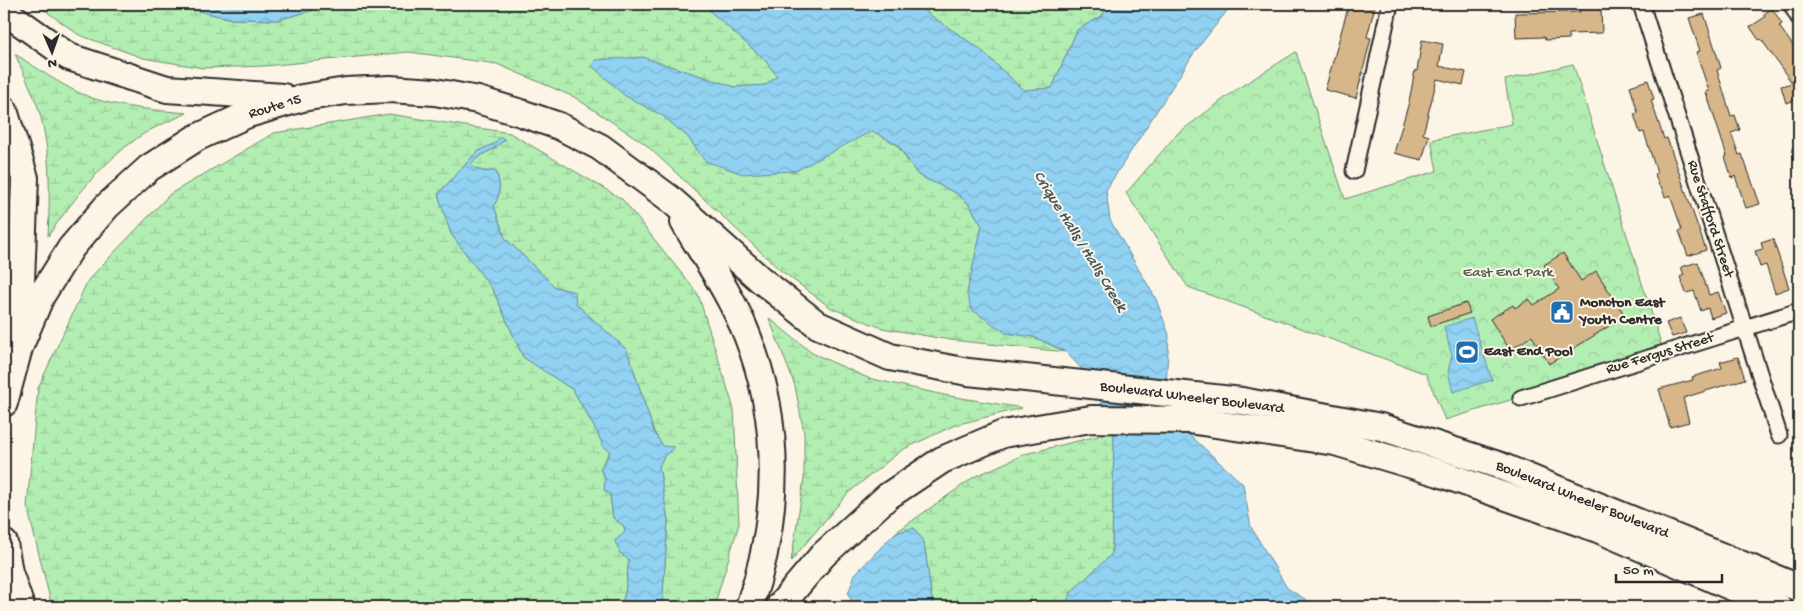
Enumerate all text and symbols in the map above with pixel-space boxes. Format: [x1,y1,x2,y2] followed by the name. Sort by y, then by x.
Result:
[28,28,78,78] north arrow
[48,54,57,71] text: N
[247,90,304,124] street label: Route 15
[1683,158,1738,282] street label: Rue Stafford Street
[1028,168,1131,317] water label: Crique Halls / Halls Creek
[1463,264,1554,282] park label: East End Park
[1578,294,1666,329] place label: Moncton East Youth Centre
[1549,299,1575,325] public building icon: Moncton East Youth Centre
[1604,329,1718,379] street label: Rue Fergus Street
[1454,339,1480,365] sports icon: East End Pool
[1484,343,1574,361] place label: East End Pool
[1098,378,1286,418] street label: Boulevard Wheeler Boulevard
[1492,457,1672,543] street label: Boulevard Wheeler Boulevard
[1616,551,1722,583] scale bar
[1623,562,1654,580] text: 50 m

